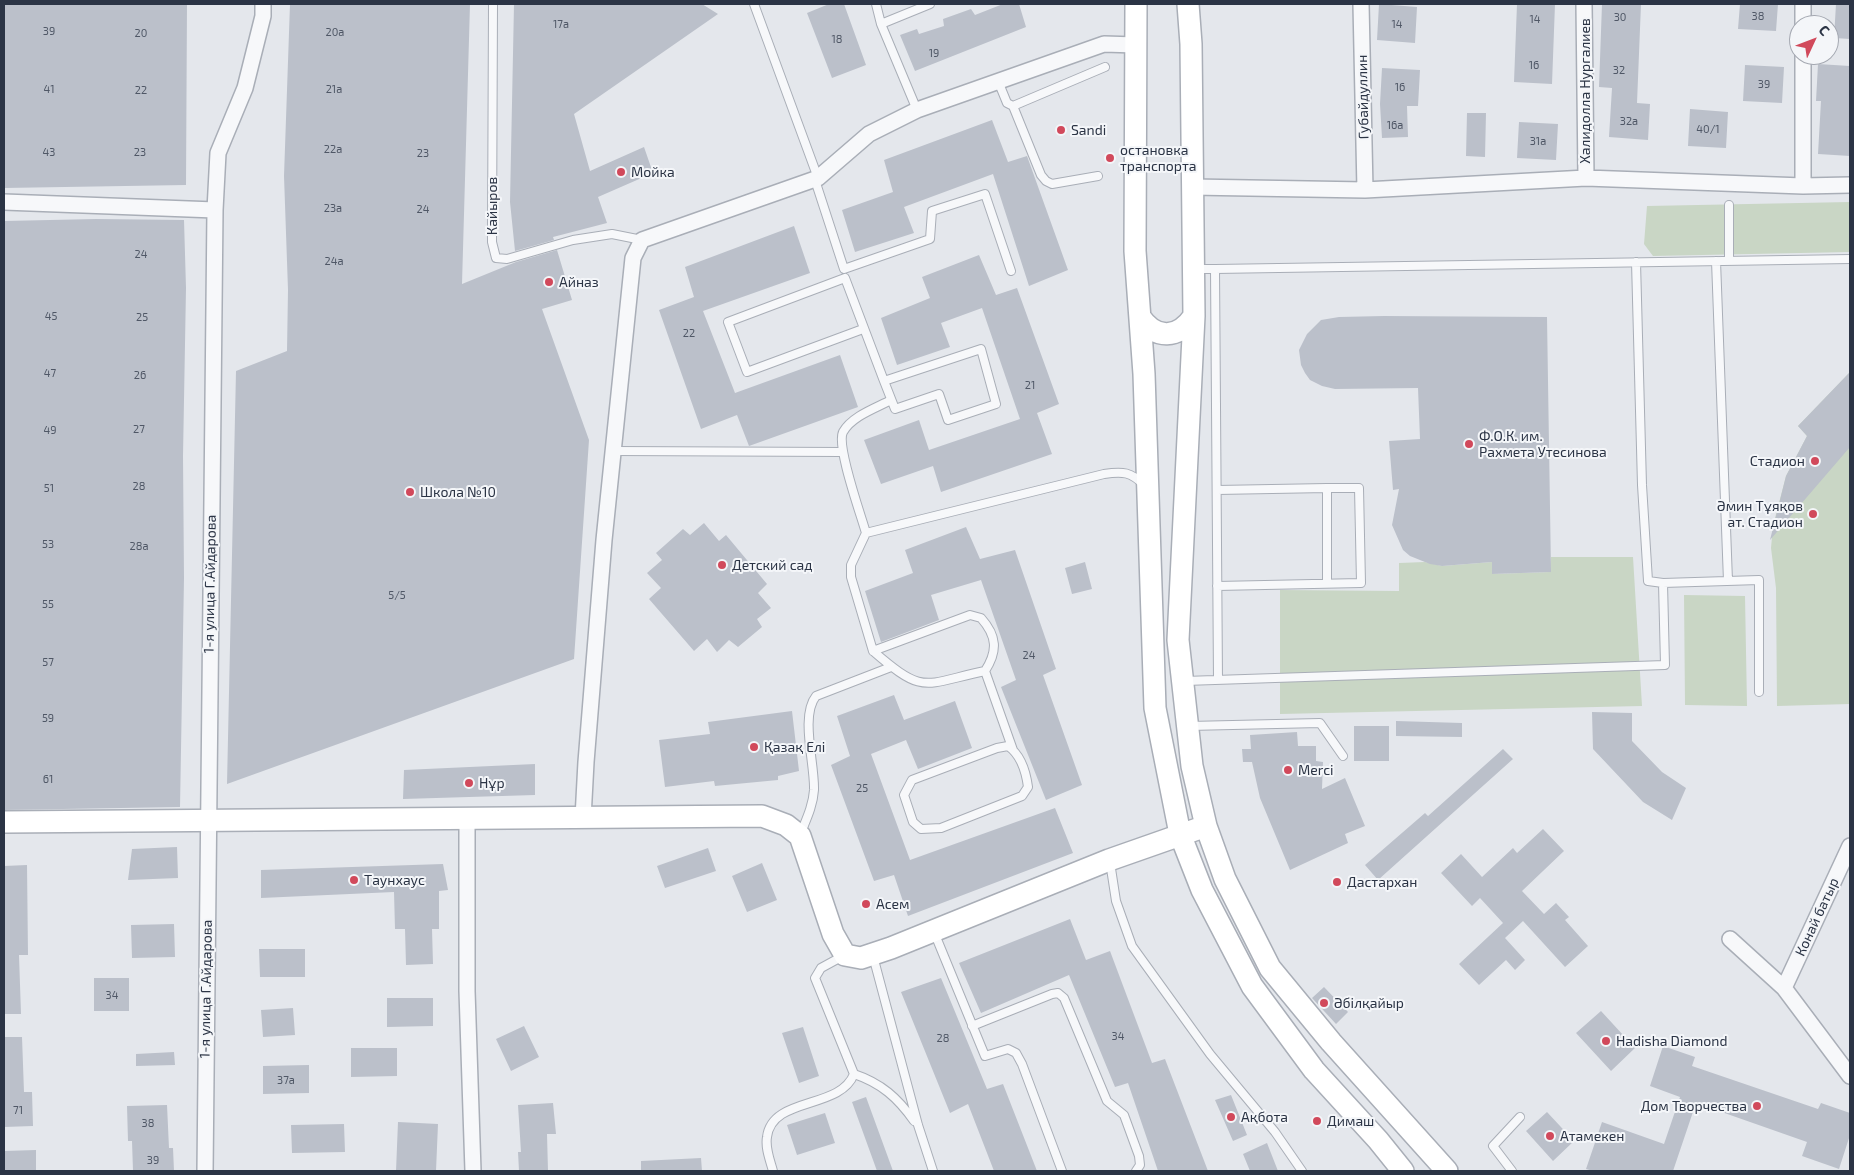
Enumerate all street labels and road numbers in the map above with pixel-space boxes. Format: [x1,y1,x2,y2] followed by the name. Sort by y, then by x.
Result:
[1577,18,1593,164] street label: Халидолла Нургалиев
[1354,55,1372,139] street label: Губайдуллин
[484,177,500,235] street label: Кайыров
[200,515,220,653] street label: 1-я улица Г.Айдарова
[1792,875,1842,959] street label: Конай батыр
[196,920,216,1058] street label: 1-я улица Г.Айдарова

